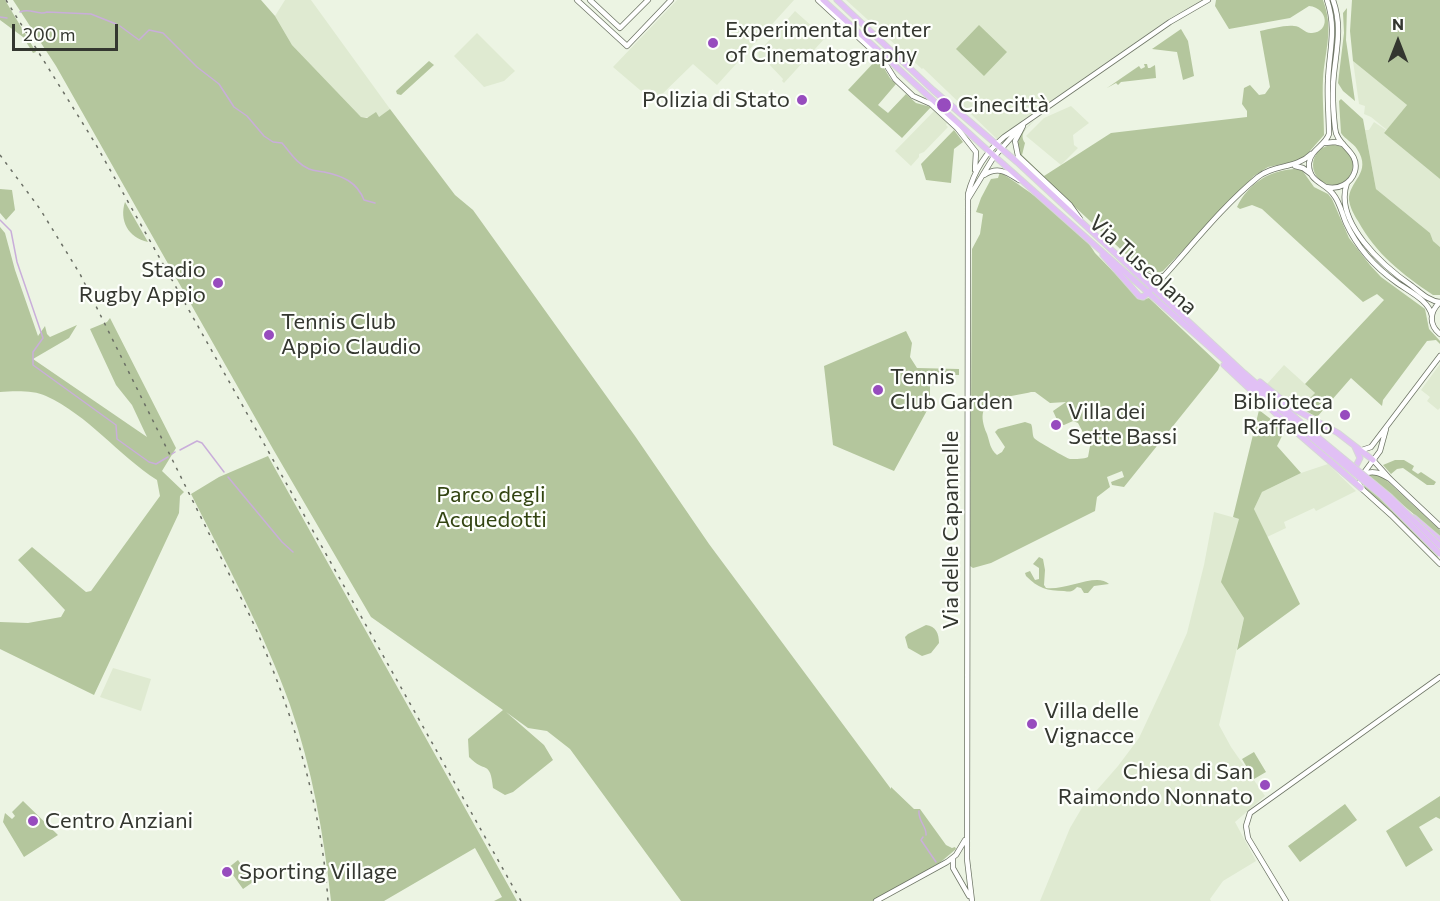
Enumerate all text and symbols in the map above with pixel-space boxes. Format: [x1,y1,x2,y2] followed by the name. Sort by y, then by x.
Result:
[15,12,122,50] scale bar
[1368,12,1428,72] north arrow
[1392,14,1404,33] text: N
[725,17,931,68] place label: Experimental Center of Cinematography
[23,23,76,45] text: 200 m
[706,36,720,50] marker: Experimental Center of Cinematography
[642,87,790,113] place label: Polizia di Stato
[958,92,1049,118] place label: Cinecittà
[795,93,809,107] marker: Polizia di Stato
[935,96,953,114] marker: Cinecittà
[1084,210,1202,320] street label: Via Tuscolana
[79,257,206,308] place label: Stadio Rugby Appio
[211,276,225,290] marker: Stadio Rugby Appio
[281,309,421,360] place label: Tennis Club Appio Claudio
[262,328,276,342] marker: Tennis Club Appio Claudio
[890,364,1013,416] place label: Tennis Club Garden
[871,383,885,397] marker: Tennis Club Garden
[1233,389,1333,440] place label: Biblioteca Raffaello
[1068,399,1177,451] place label: Villa dei Sette Bassi
[1338,408,1352,422] marker: Biblioteca Raffaello
[1049,418,1063,432] marker: Villa dei Sette Bassi
[938,431,964,629] street label: Via delle Capannelle
[435,482,547,534] park label: Parco degli Acquedotti
[1044,698,1139,750] place label: Villa delle Vignacce
[1025,717,1039,731] marker: Villa delle Vignacce
[1058,759,1253,810] place label: Chiesa di San Raimondo Nonnato
[1258,778,1272,792] marker: Chiesa di San Raimondo Nonnato
[45,808,193,834] place label: Centro Anziani
[26,814,40,828] marker: Centro Anziani
[239,859,397,885] place label: Sporting Village
[220,865,234,879] marker: Sporting Village

